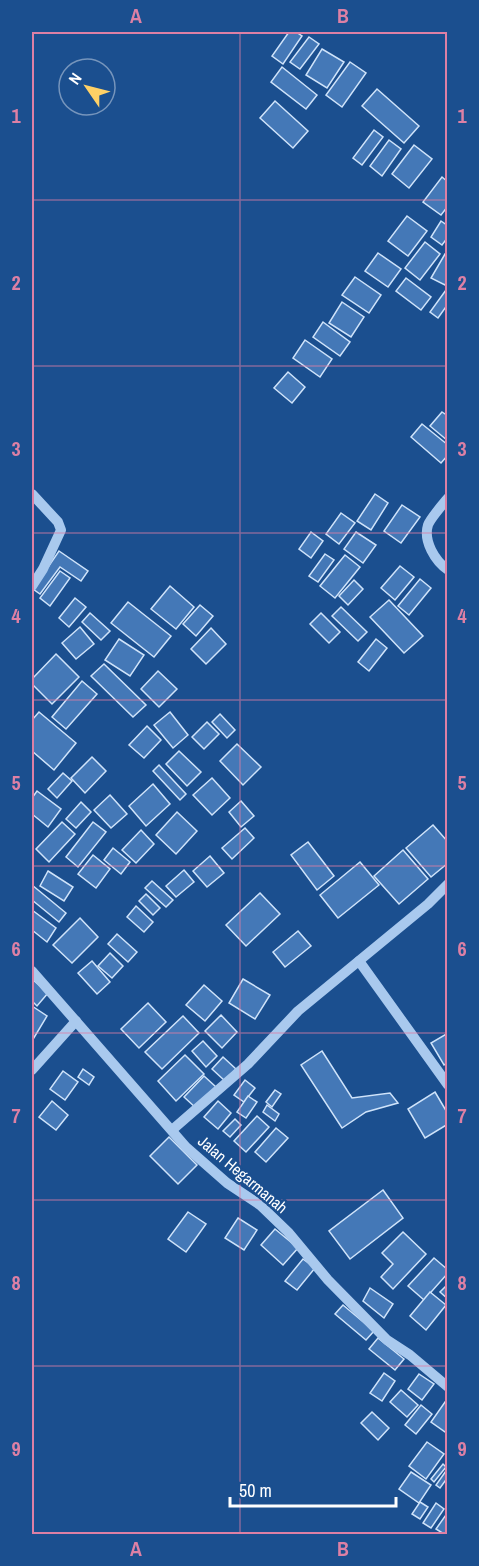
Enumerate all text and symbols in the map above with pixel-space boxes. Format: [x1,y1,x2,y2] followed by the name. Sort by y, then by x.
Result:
[130,2,142,29] text: A
[337,2,349,29] text: B
[57,57,117,117] north arrow
[63,68,86,89] text: N
[11,102,21,129] text: 1
[457,102,467,129] text: 1
[11,269,21,296] text: 2
[457,269,467,296] text: 2
[11,435,21,462] text: 3
[457,435,467,462] text: 3
[11,602,21,629] text: 4
[457,602,467,629] text: 4
[11,769,21,796] text: 5
[457,769,467,796] text: 5
[11,935,21,962] text: 6
[457,935,467,962] text: 6
[11,1102,21,1129] text: 7
[457,1102,467,1129] text: 7
[193,1130,293,1218] street label: Jalan Hegarmanah
[11,1269,21,1296] text: 8
[457,1269,467,1296] text: 8
[11,1435,21,1462] text: 9
[457,1435,467,1462] text: 9
[230,1470,396,1508] scale bar
[239,1478,272,1503] text: 50 m
[130,1535,142,1562] text: A
[337,1535,349,1562] text: B

